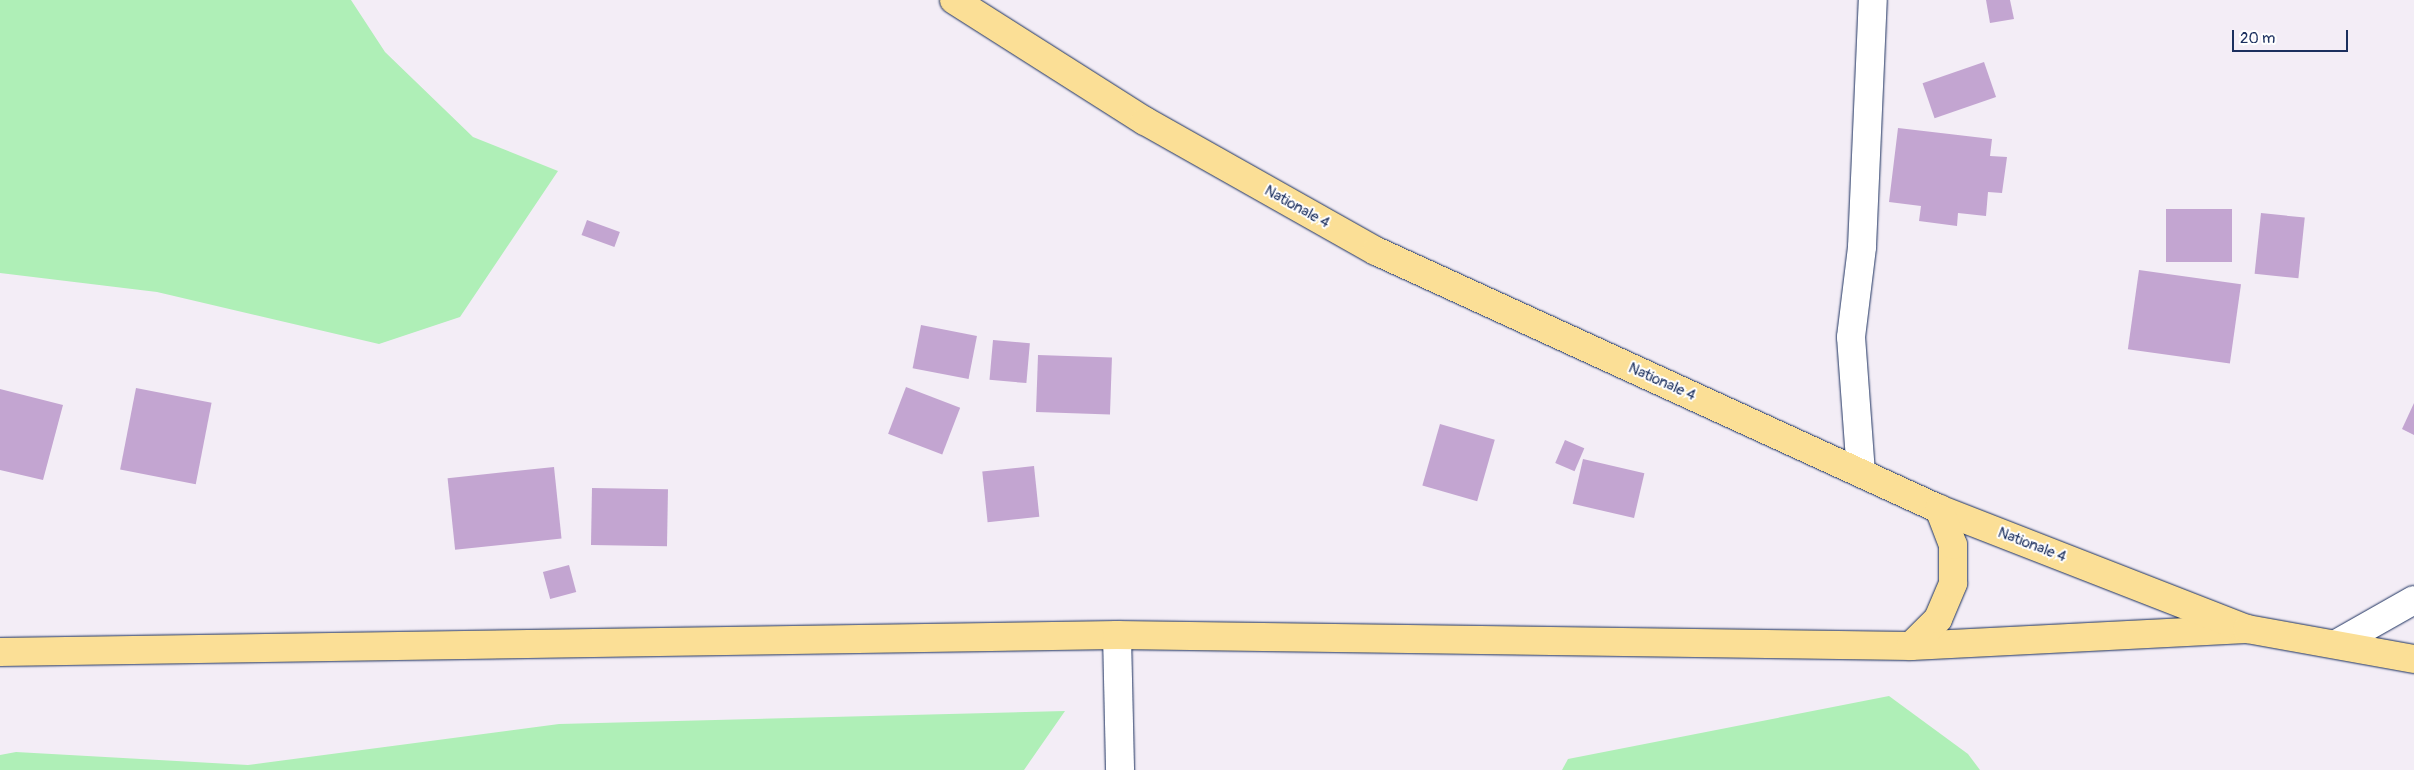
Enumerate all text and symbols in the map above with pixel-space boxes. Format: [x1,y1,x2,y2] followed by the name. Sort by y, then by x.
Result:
[2234,20,2350,52] scale bar
[2240,29,2275,48] text: 20 m
[1261,182,1333,232] street label: Nationale 4
[1626,359,1698,405] street label: Nationale 4
[1995,524,2069,566] street label: Nationale 4

